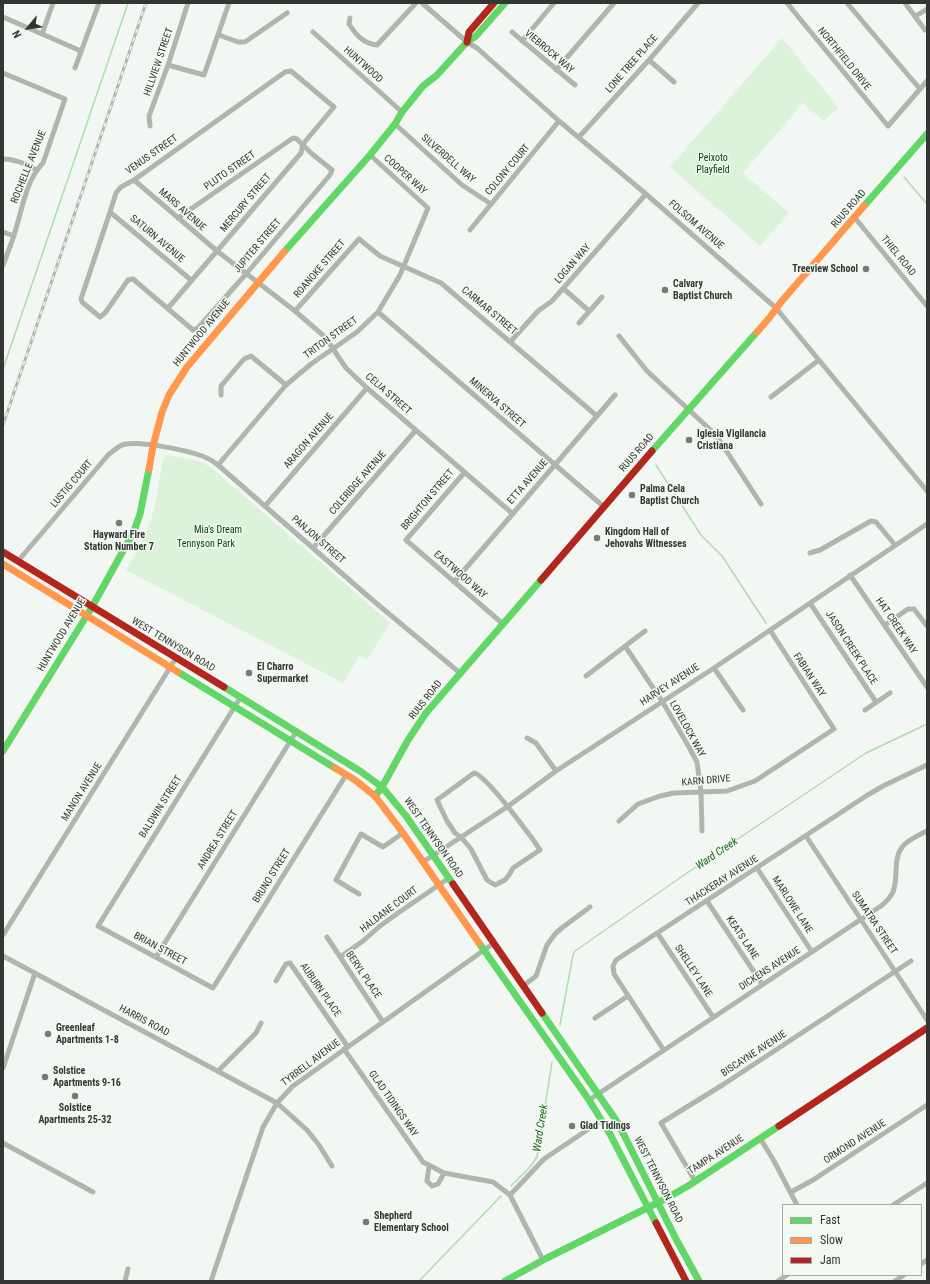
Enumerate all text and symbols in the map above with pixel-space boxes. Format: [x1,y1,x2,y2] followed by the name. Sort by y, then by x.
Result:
[8,8,48,48] north arrow
[815,25,873,93] street label: NORTHFIELD DRIVE
[142,26,176,98] street label: HILLVIEW STREET
[10,28,24,40] text: N
[522,28,576,76] street label: VIEBROCK WAY
[603,32,661,96] street label: LONE TREE PLACE
[341,44,385,86] street label: HUNTWOOD
[9,129,49,205] street label: ROCHELLE AVENUE
[418,132,478,186] street label: SILVERDELL WAY
[124,133,180,177] street label: VENUS STREET
[483,142,533,198] street label: COLONY COURT
[202,149,258,193] street label: PLUTO STREET
[696,152,730,176] park label: Peixoto Playfield
[381,153,429,197] street label: COOPER WAY
[218,171,274,235] street label: MERCURY STREET
[156,186,208,234] street label: MARS AVENUE
[829,187,869,231] street label: RUUS ROAD
[666,198,726,252] street label: FOLSOM AVENUE
[127,213,187,265] street label: SATURN AVENUE
[232,216,284,276] street label: JUPITER STREET
[878,233,918,279] street label: THIEL ROAD
[292,238,348,300] street label: ROANOKE STREET
[553,242,593,286] street label: LOGAN WAY
[792,263,858,275] place label: Treeview School
[861,264,871,274] marker: Treeview School
[673,278,732,302] place label: Calvary Baptist Church
[459,284,519,338] street label: CARMAR STREET
[660,285,670,295] marker: Calvary Baptist Church
[171,297,233,369] street label: HUNTWOOD AVENUE
[302,315,360,361] street label: TRITON STREET
[363,371,413,417] street label: CELIA STREET
[466,375,528,431] street label: MINERVA STREET
[282,411,336,471] street label: ARAGON AVENUE
[697,428,766,452] place label: Iglesia Vigilancia Cristiana
[617,431,657,475] street label: RUUS ROAD
[684,435,694,445] marker: Iglesia Vigilancia Cristiana
[327,449,389,517] street label: COLERIDGE AVENUE
[505,457,551,507] street label: ETTA AVENUE
[49,458,95,510] street label: LUSTIG COURT
[399,467,457,533] street label: BRIGHTON STREET
[640,483,699,506] place label: Palma Cela Baptist Church
[627,490,637,500] marker: Palma Cela Baptist Church
[289,513,347,567] street label: PANJON STREET
[114,518,124,528] marker: Hayward Fire Station Number 7
[194,524,242,536] park label: Mia's Dream
[605,526,687,550] place label: Kingdom Hall of Jehovahs Witnesses
[84,529,154,552] place label: Hayward Fire Station Number 7
[592,533,602,543] marker: Kingdom Hall of Jehovahs Witnesses
[177,538,235,550] park label: Tennyson Park
[431,549,489,601] street label: EASTWOOD WAY
[873,595,919,657] street label: HAT CREEK WAY
[35,596,89,674] street label: HUNTWOOD AVENUE
[823,609,879,687] street label: JASON CREEK PLACE
[129,615,217,675] street label: WEST TENNYSON ROAD
[790,651,828,699] street label: FABIAN WAY
[257,661,308,684] place label: El Charro Supermarket
[638,661,702,709] street label: HARVEY AVENUE
[244,668,254,678] marker: El Charro Supermarket
[407,678,445,722] street label: RUUS ROAD
[667,699,707,759] street label: LOVELOCK WAY
[59,760,105,824] street label: MANON AVENUE
[681,773,731,789] street label: KARN DRIVE
[137,774,185,840] street label: BALDWIN STREET
[401,796,465,880] street label: WEST TENNYSON ROAD
[195,808,241,872] street label: ANDREA STREET
[693,835,741,873] water label: Ward Creek
[251,847,293,905] street label: BRUNO STREET
[683,853,761,909] street label: THACKERAY AVENUE
[769,874,815,936] street label: MARLOWE LANE
[358,884,420,936] street label: HALDANE COURT
[849,889,899,957] street label: SUMATRA STREET
[723,914,761,962] street label: KEATS LANE
[131,930,189,968] street label: BRIAN STREET
[672,943,714,999] street label: SHELLEY LANE
[737,945,803,993] street label: DICKENS AVENUE
[343,949,383,1001] street label: BERYL PLACE
[297,961,343,1019] street label: AUBURN PLACE
[117,1003,171,1039] street label: HARRIS ROAD
[56,1022,119,1046] place label: Greenleaf Apartments 1-8
[719,1028,789,1080] street label: BISCAYNE AVENUE
[43,1029,53,1039] marker: Greenleaf Apartments 1-8
[279,1037,343,1089] street label: TYRRELL AVENUE
[53,1065,121,1088] place label: Solstice Apartments 9-16
[366,1069,420,1139] street label: GLAD TIDINGS WAY
[40,1072,50,1082] marker: Solstice Apartments 9-16
[70,1091,80,1101] marker: Solstice Apartments 25-32
[39,1102,111,1126] place label: Solstice Apartments 25-32
[531,1103,551,1153] water label: Ward Creek
[822,1117,888,1167] street label: ORMOND AVENUE
[580,1120,630,1132] place label: Glad Tidings
[567,1121,577,1131] marker: Glad Tidings
[686,1133,746,1177] street label: TAMPA AVENUE
[631,1135,685,1225] street label: WEST TENNYSON ROAD
[782,1204,922,1276] legend
[374,1210,449,1234] place label: Shepherd Elementary School
[820,1213,840,1227] text: Fast
[361,1217,371,1227] marker: Shepherd Elementary School
[820,1233,843,1247] text: Slow
[820,1253,841,1267] text: Jam

